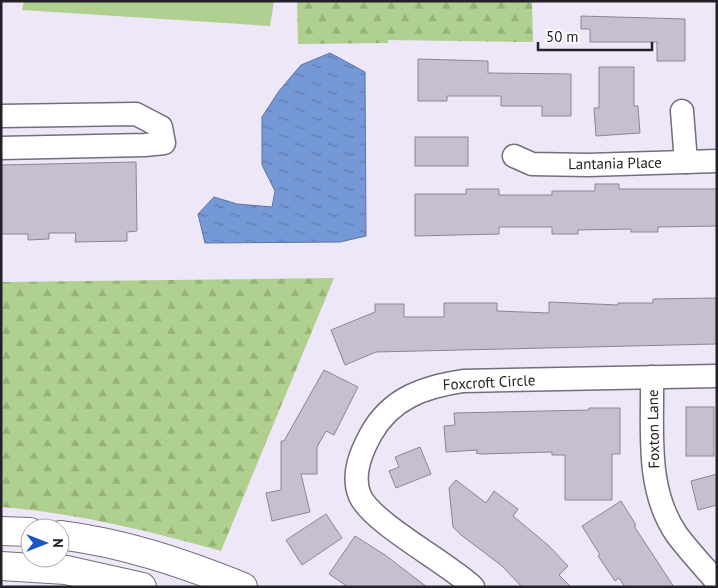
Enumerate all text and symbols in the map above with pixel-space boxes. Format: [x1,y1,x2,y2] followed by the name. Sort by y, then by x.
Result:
[538,20,652,52] scale bar
[546,27,579,46] text: 50 m
[568,153,662,173] street label: Lantania Place
[442,370,536,394] street label: Foxcroft Circle
[643,389,663,469] street label: Foxton Lane
[20,518,70,568] north arrow
[49,538,67,548] text: N

